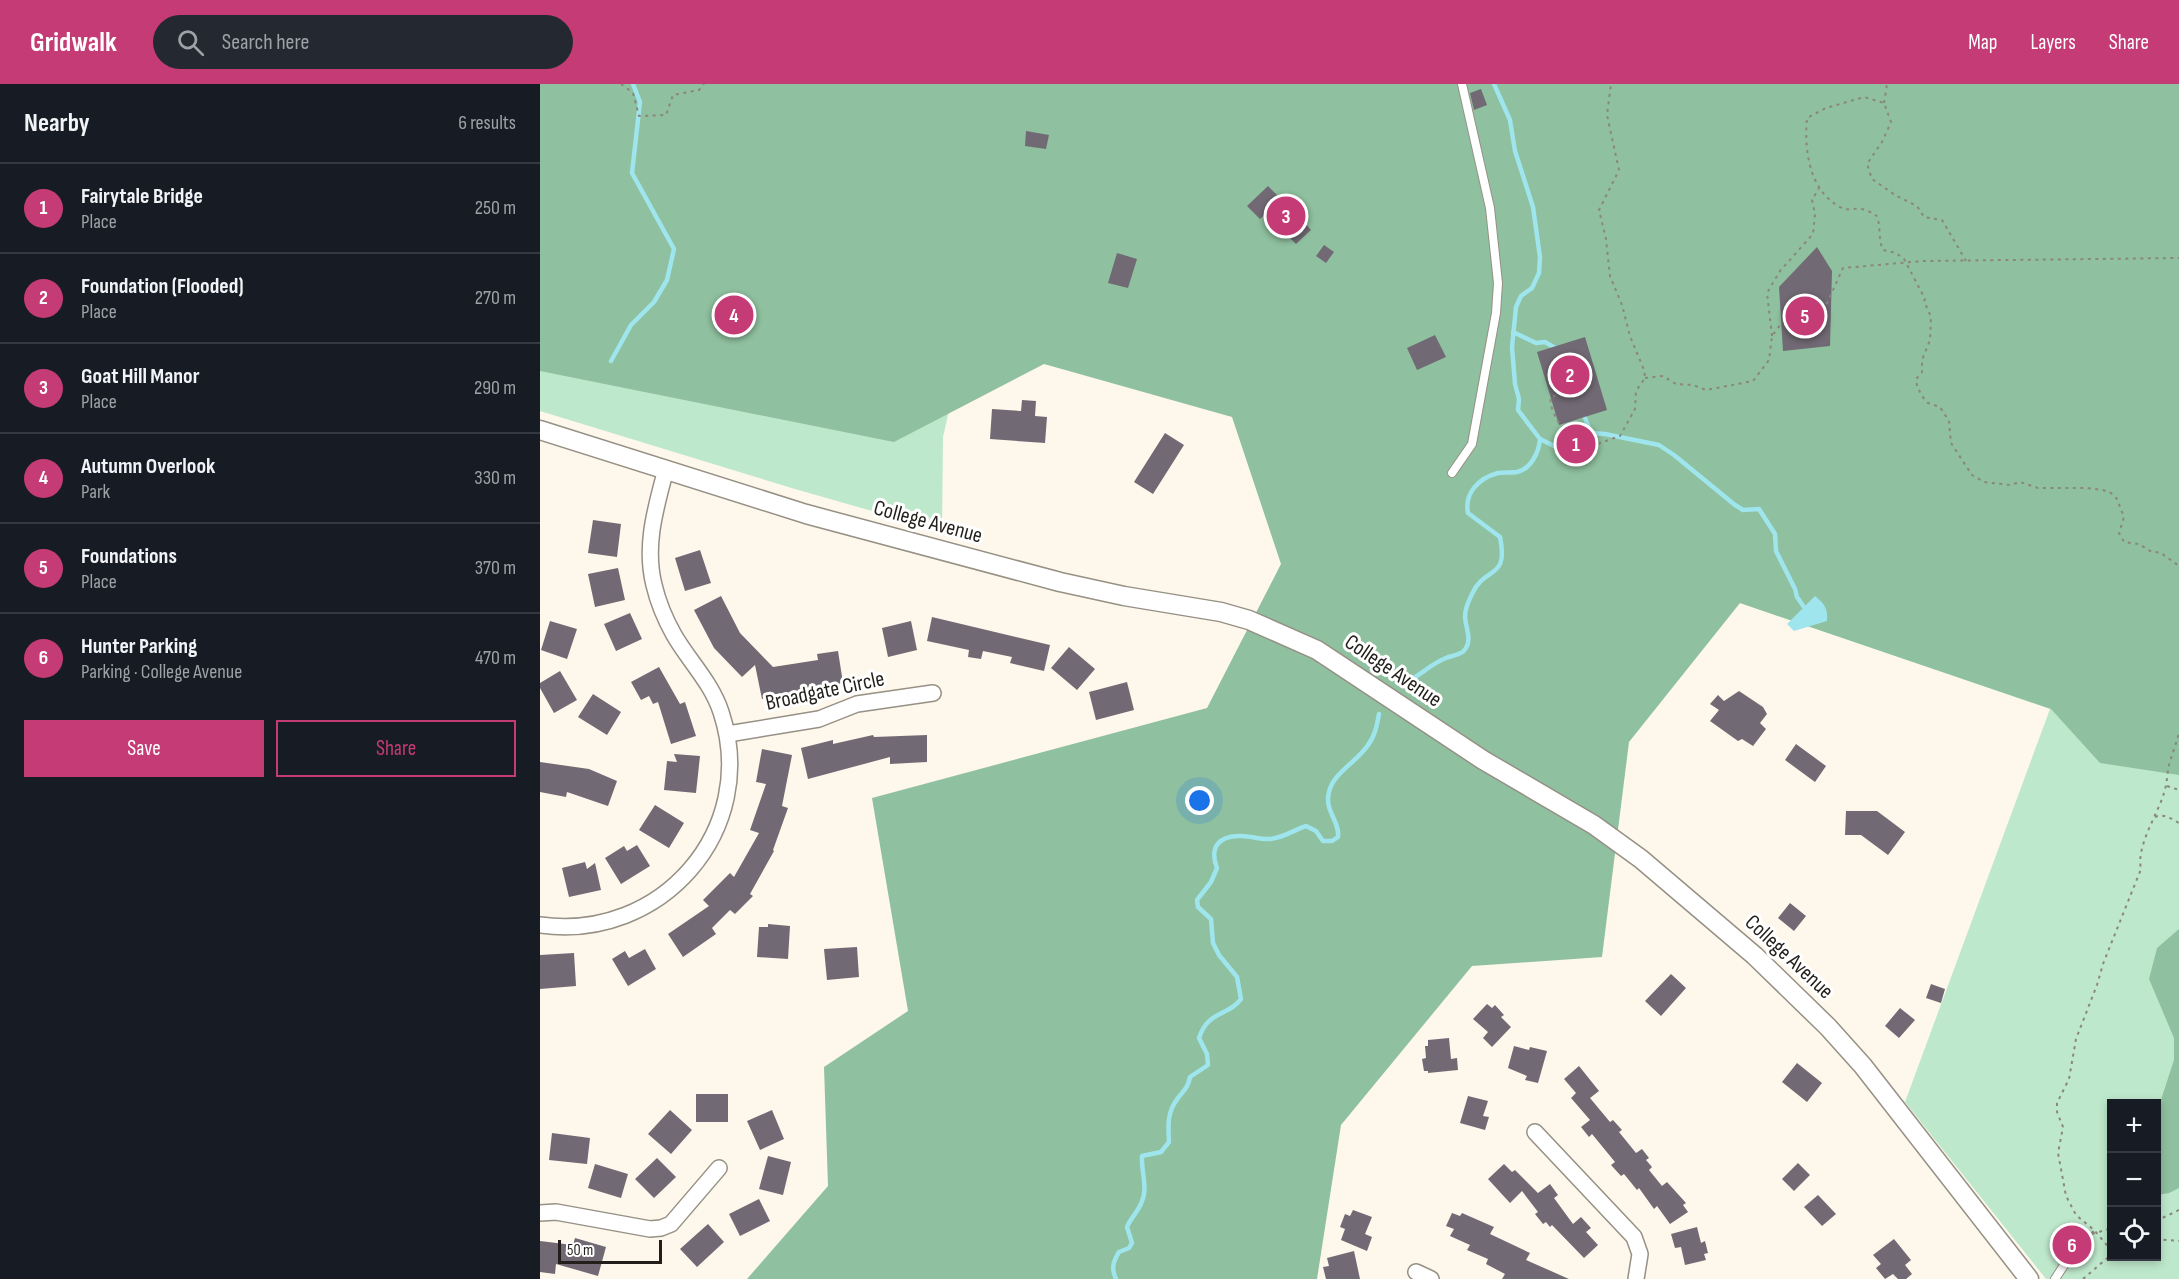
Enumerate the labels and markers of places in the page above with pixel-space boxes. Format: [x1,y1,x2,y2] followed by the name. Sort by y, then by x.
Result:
[1266,194,1306,238] pin: 3
[714,292,754,338] pin: 4
[1786,294,1824,338] pin: 5
[1550,352,1590,398] pin: 2
[1556,422,1596,466] pin: 1
[2052,1222,2092,1268] pin: 6

